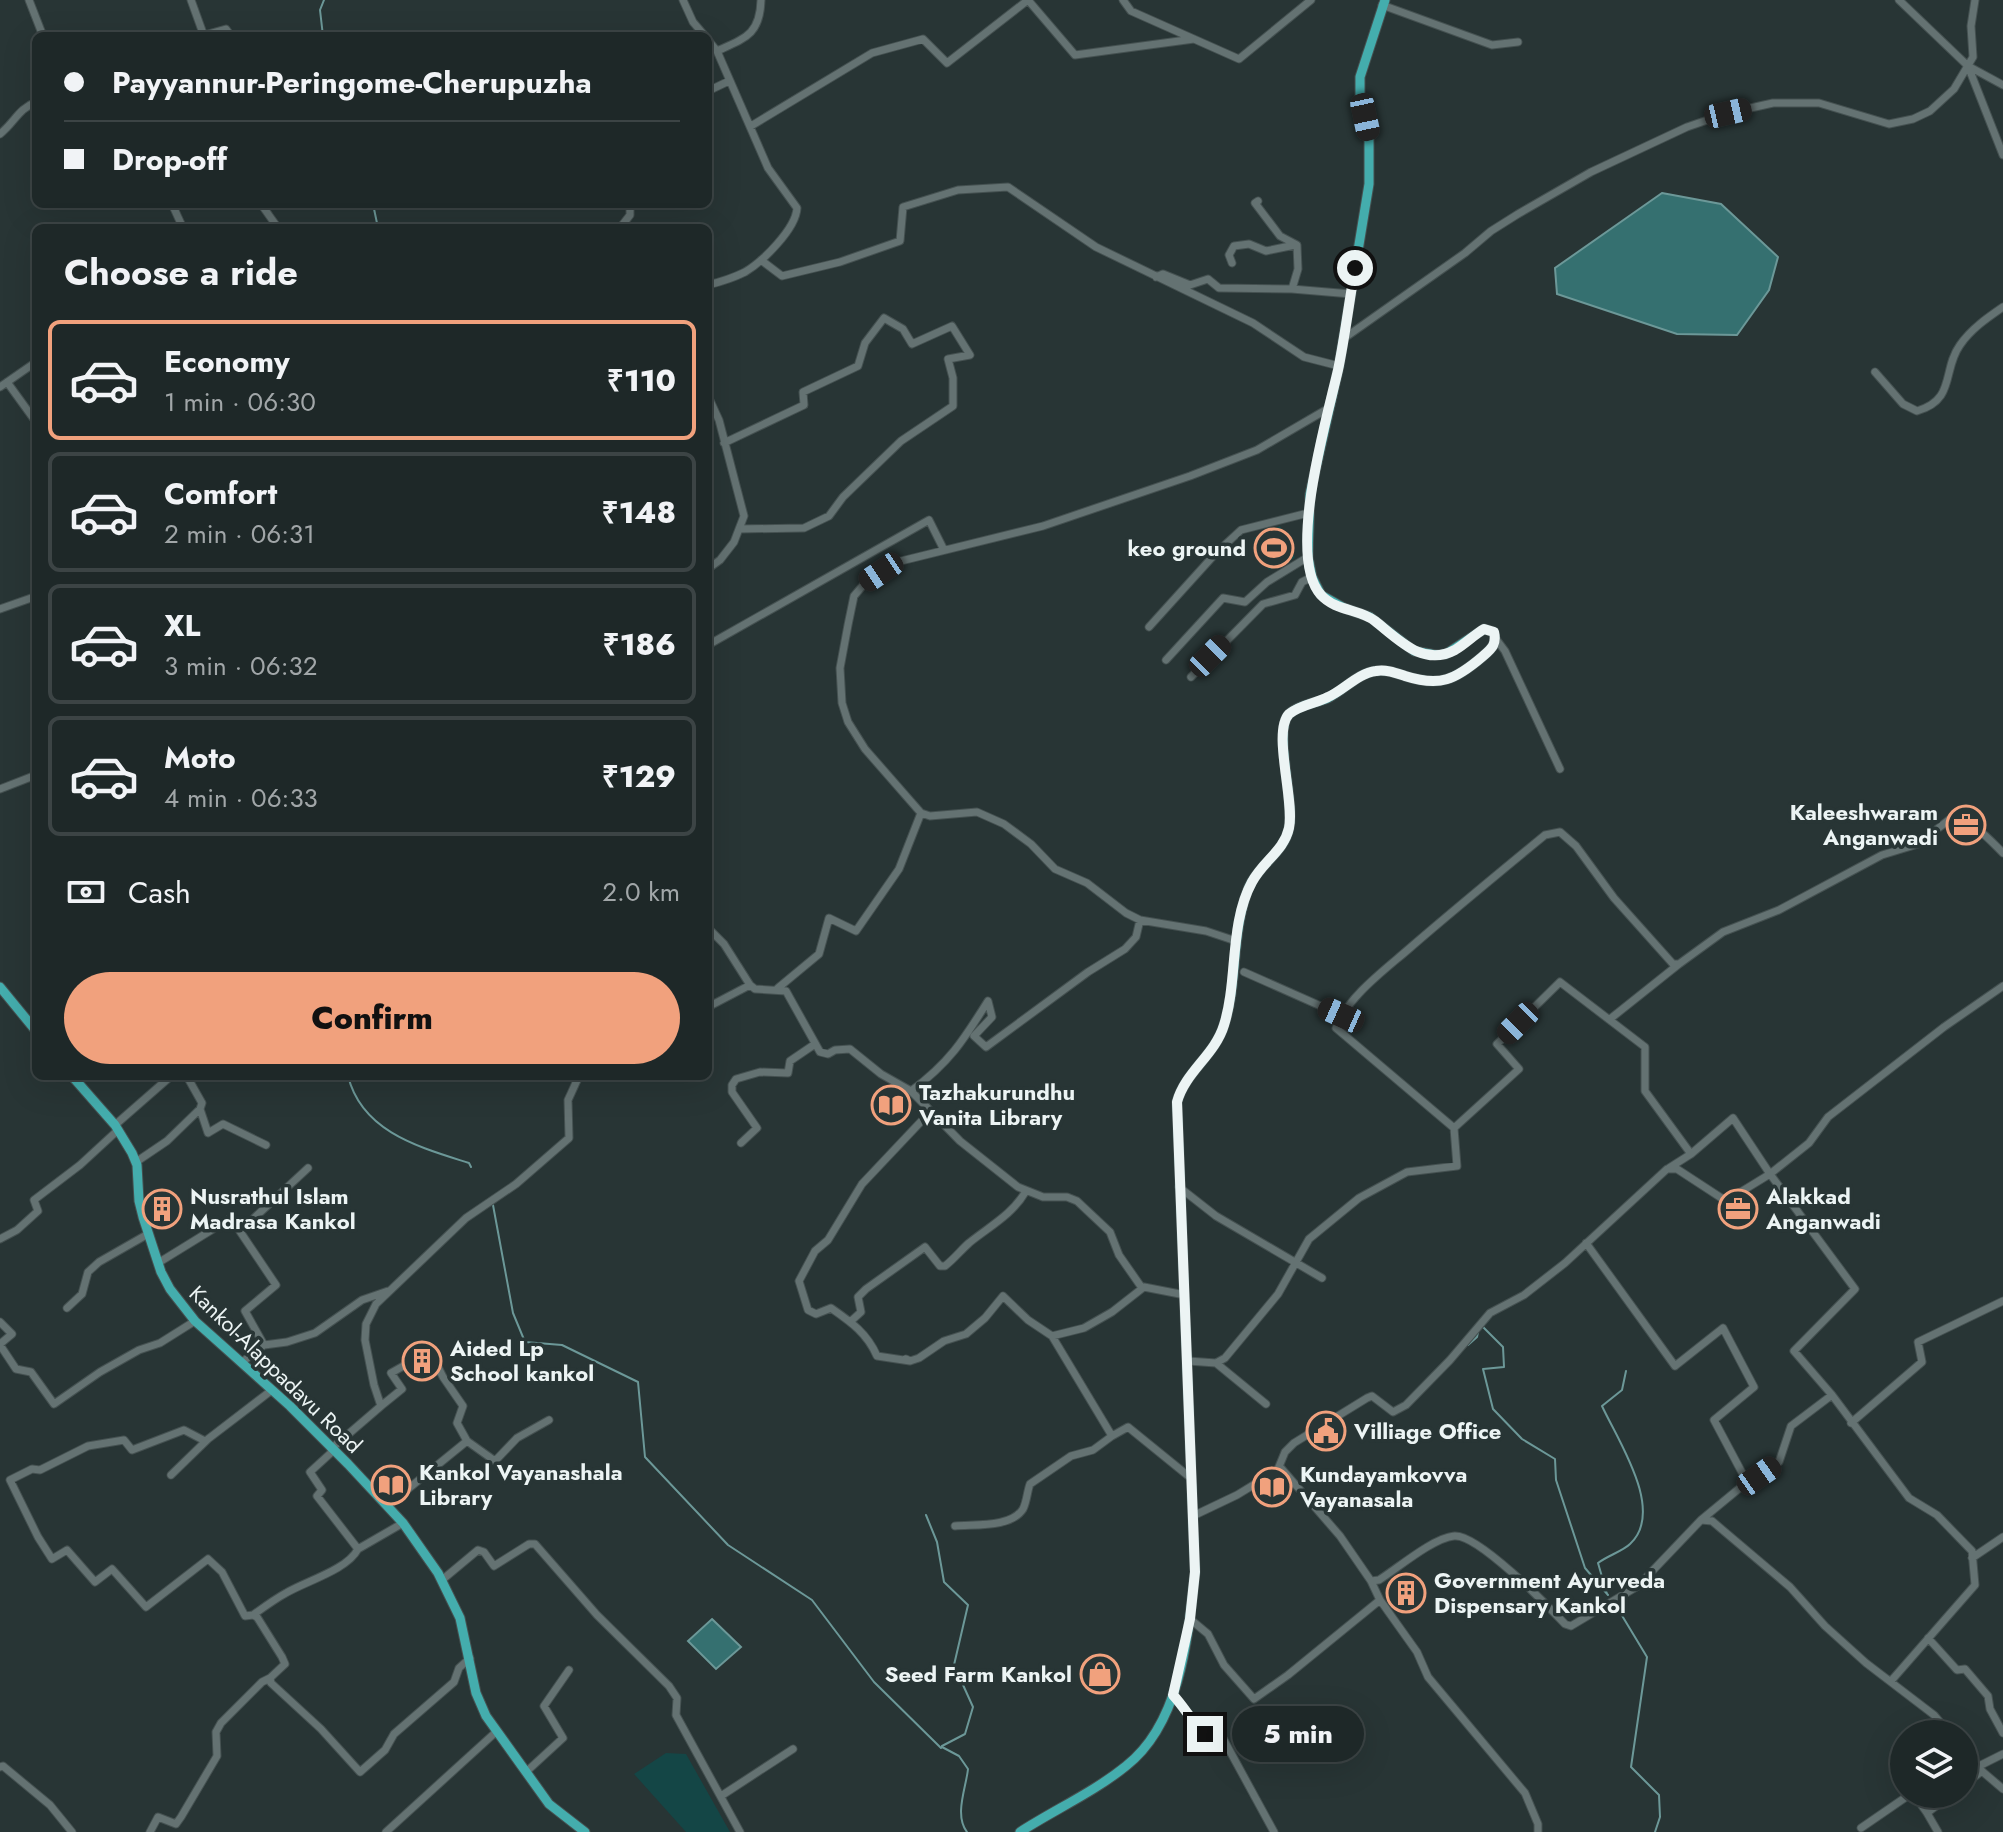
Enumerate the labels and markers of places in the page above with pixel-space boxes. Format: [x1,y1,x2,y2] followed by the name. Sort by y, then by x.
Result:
[1253,527,1295,569] sports icon: keo ground
[1127,532,1246,564] place label: keo ground
[1790,796,1938,853] place label: Kaleeshwaram Anganwadi
[1945,804,1987,846] office icon: Kaleeshwaram Anganwadi
[918,1076,1075,1133] place label: Tazhakurundhu Vanita Library
[870,1084,912,1126] library icon: Tazhakurundhu Vanita Library
[190,1180,356,1237] place label: Nusrathul Islam Madrasa Kankol
[1765,1180,1881,1237] place label: Alakkad Anganwadi
[141,1188,183,1230] building icon: Nusrathul Islam Madrasa Kankol
[1717,1188,1759,1230] office icon: Alakkad Anganwadi
[449,1332,594,1389] place label: Aided Lp School kankol
[401,1340,443,1382] building icon: Aided Lp School kankol
[1305,1410,1347,1452] public building icon: Villiage Office
[1353,1415,1501,1447] place label: Villiage Office
[419,1456,623,1513] place label: Kankol Vayanashala Library
[1299,1458,1467,1515] place label: Kundayamkovva Vayanasala
[370,1464,412,1506] library icon: Kankol Vayanashala Library
[1251,1466,1293,1508] library icon: Kundayamkovva Vayanasala
[1434,1564,1665,1621] place label: Government Ayurveda Dispensary Kankol
[1385,1572,1427,1614] building icon: Government Ayurveda Dispensary Kankol
[1079,1653,1121,1695] shop icon: Seed Farm Kankol
[885,1658,1072,1690] place label: Seed Farm Kankol

